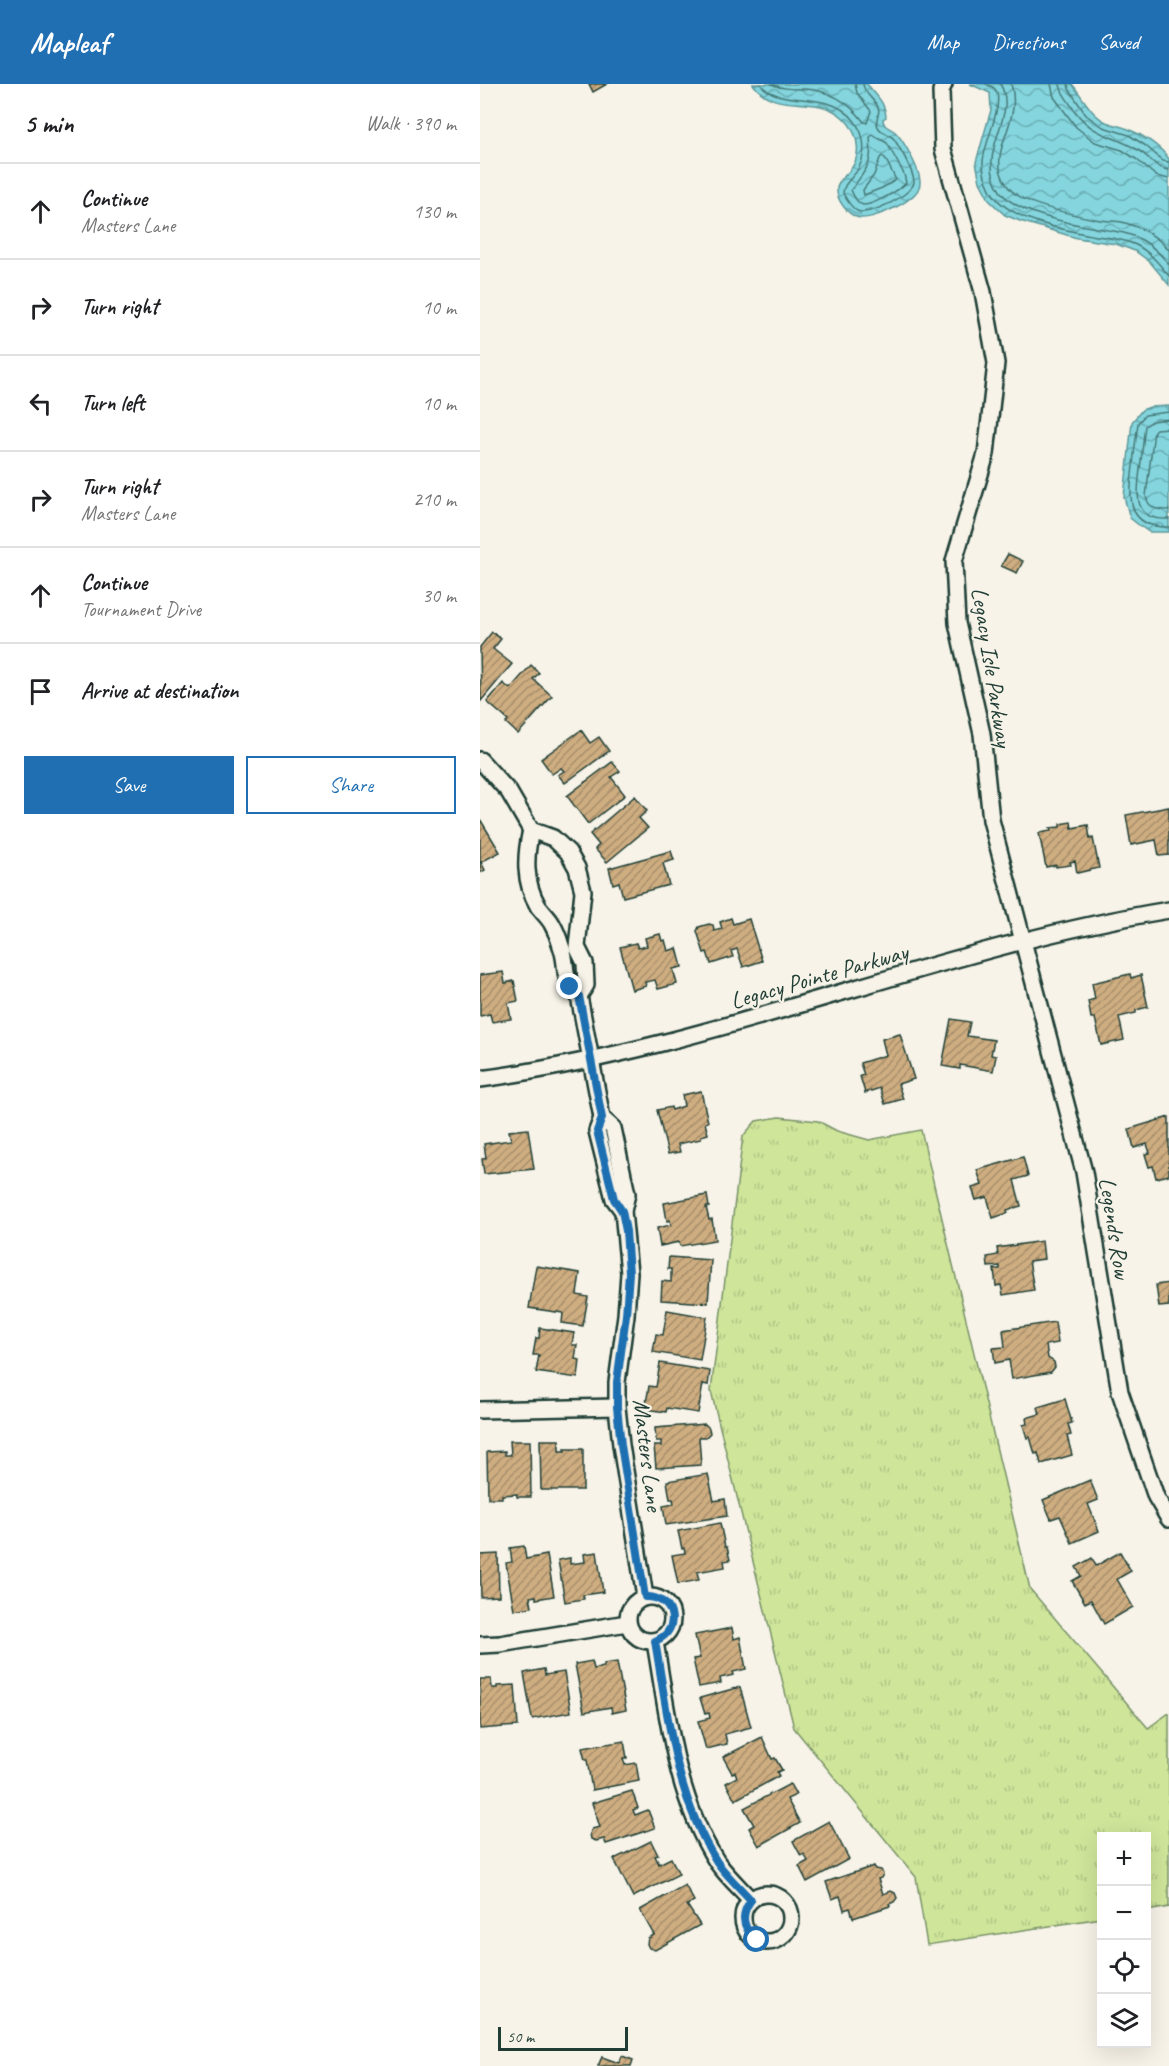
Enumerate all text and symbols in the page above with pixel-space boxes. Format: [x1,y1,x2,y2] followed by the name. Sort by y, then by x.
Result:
[30,25,108,60] text: Mapleaf
[927,29,959,55] text: Map
[992,29,1065,55] text: Directions
[1098,29,1139,55] text: Saved
[24,107,73,140] text: 5 min
[366,111,456,136] text: Walk · 390 m
[81,185,147,213] text: Continue
[24,195,57,228] icon: ahead
[413,199,456,224] text: 130 m
[81,213,175,238] text: Masters Lane
[24,291,57,324] icon: right
[81,293,158,321] text: Turn right
[422,295,456,320] text: 10 m
[24,387,57,420] icon: left
[81,389,145,417] text: Turn left
[422,391,456,416] text: 10 m
[81,473,158,501] text: Turn right
[24,483,57,516] icon: right
[413,487,456,512] text: 210 m
[81,501,175,526] text: Masters Lane
[81,569,147,597] text: Continue
[24,579,57,612] icon: ahead
[422,583,456,608] text: 30 m
[965,585,1020,751] street label: Legacy Isle Parkway
[81,597,201,622] text: Tournament Drive
[24,675,57,708] icon: arrive
[81,677,238,705] text: Arrive at destination
[24,756,234,814] button: Save
[246,756,456,814] button: Share
[727,936,913,1016] street label: Legacy Pointe Parkway
[556,973,582,999] route end
[1092,1175,1138,1282] street label: Legends Row
[626,1397,670,1515] street label: Masters Lane
[1097,1832,1151,2048] map controls
[1097,1832,1151,1886] button: +
[1097,1886,1151,1940] button: −
[743,1926,769,1952] route start
[1097,1940,1151,1994] button: locate
[1097,1994,1151,2048] button: layers
[498,2024,628,2052] scale bar
[507,2027,534,2047] text: 50 m

